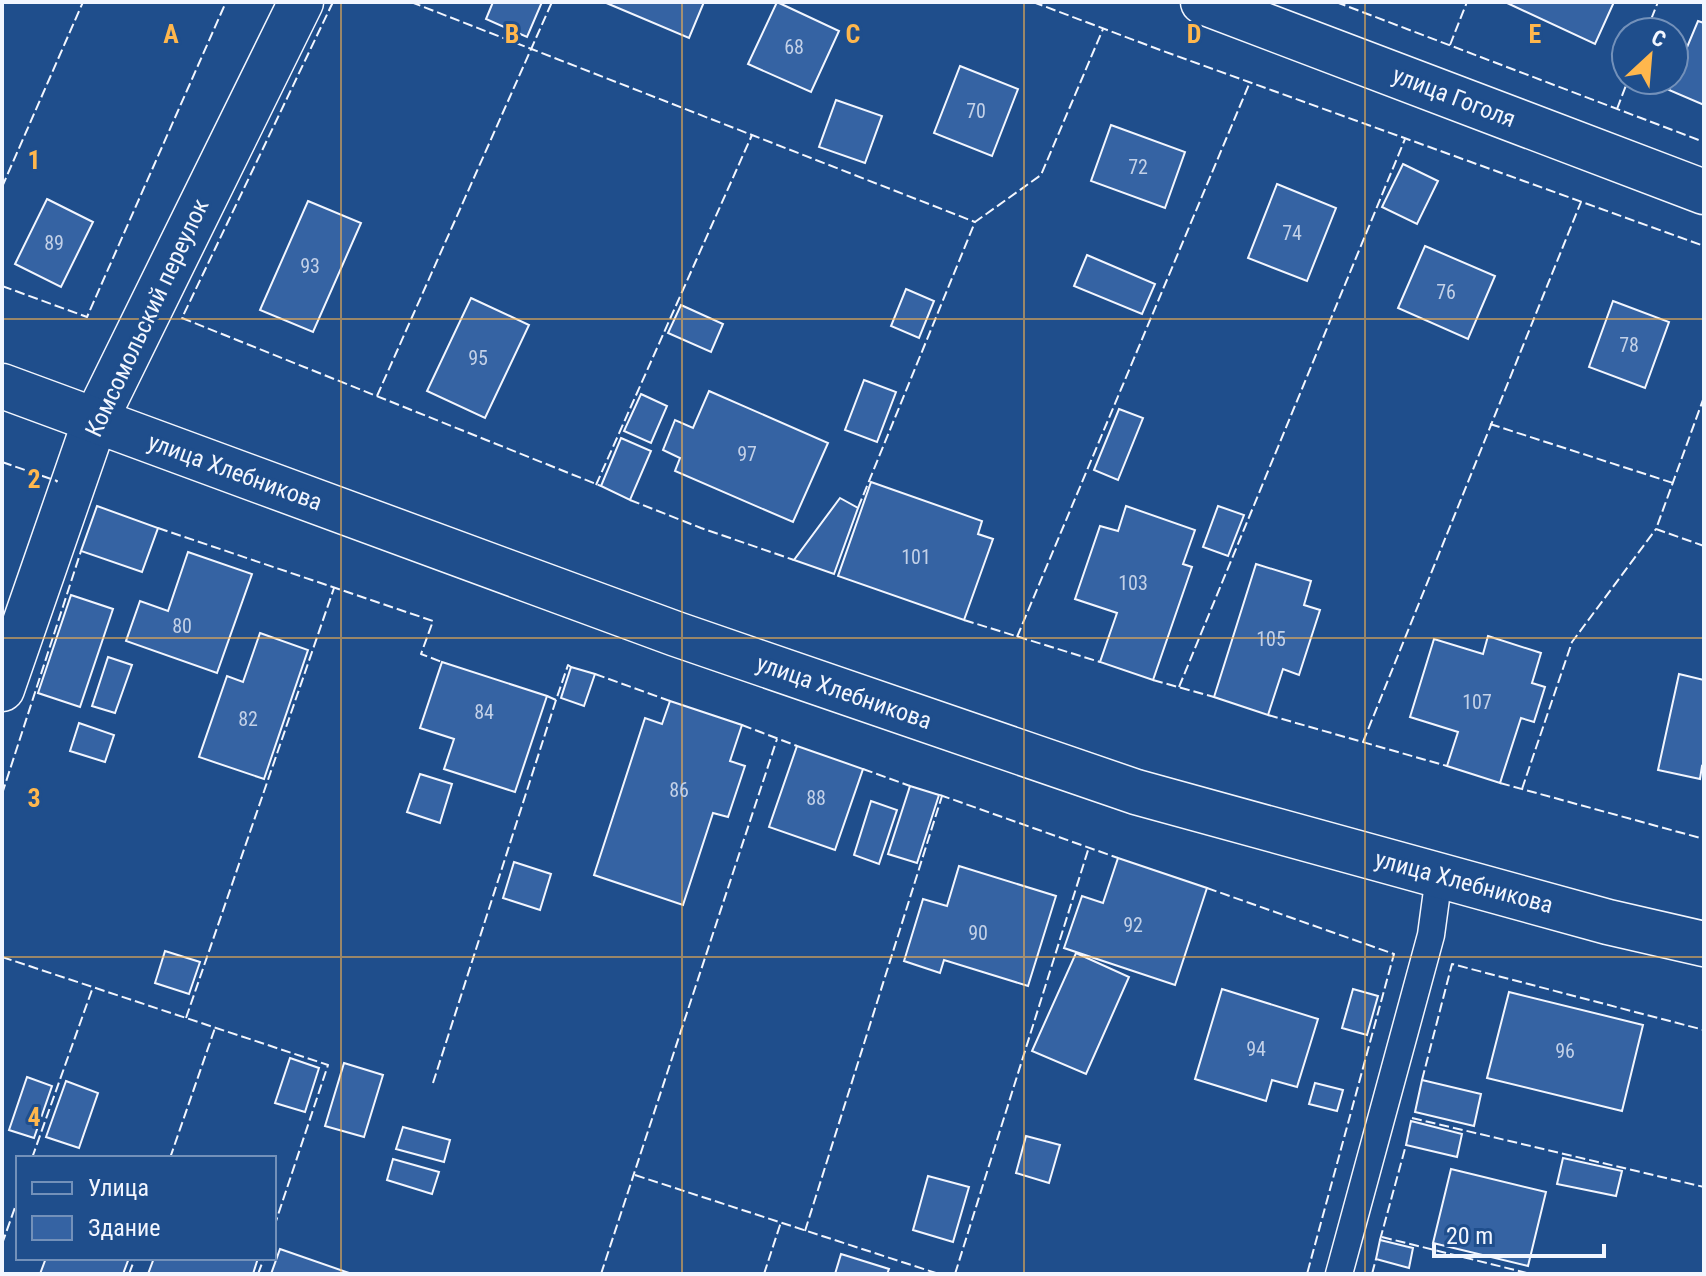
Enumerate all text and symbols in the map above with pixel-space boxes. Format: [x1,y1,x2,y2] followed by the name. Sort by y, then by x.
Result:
[1610,16,1690,96] north arrow
[163,19,179,49] text: A
[505,19,519,49] text: B
[846,19,861,49] text: C
[1187,19,1201,49] text: D
[1529,19,1542,49] text: E
[1647,24,1670,52] text: С
[784,35,804,59] house number: 68
[1389,61,1519,133] street label: улица Гоголя
[966,99,986,123] house number: 70
[27,145,41,175] text: 1
[1128,155,1148,179] house number: 72
[80,194,215,441] street label: Комсомольский переулок
[1282,221,1302,245] house number: 74
[44,231,64,255] house number: 89
[300,254,320,278] house number: 93
[1436,280,1456,304] house number: 76
[1619,333,1639,357] house number: 78
[468,346,488,370] house number: 95
[144,428,326,516] street label: улица Хлебникова
[737,442,757,466] house number: 97
[27,464,41,494] text: 2
[901,545,931,569] house number: 101
[1118,571,1148,595] house number: 103
[172,614,192,638] house number: 80
[1256,627,1286,651] house number: 105
[753,649,935,735] street label: улица Хлебникова
[1462,690,1492,714] house number: 107
[474,700,494,724] house number: 84
[238,707,258,731] house number: 82
[669,778,689,802] house number: 86
[27,783,41,813] text: 3
[806,786,826,810] house number: 88
[1372,845,1556,919] street label: улица Хлебникова
[1123,913,1143,937] house number: 92
[968,921,988,945] house number: 90
[1246,1037,1266,1061] house number: 94
[1555,1039,1575,1063] house number: 96
[27,1102,41,1132] text: 4
[16,1156,276,1260] legend
[88,1174,149,1202] text: Улица
[1434,1208,1604,1258] scale bar
[88,1214,160,1242] text: Здание
[1446,1222,1493,1250] text: 20 m

